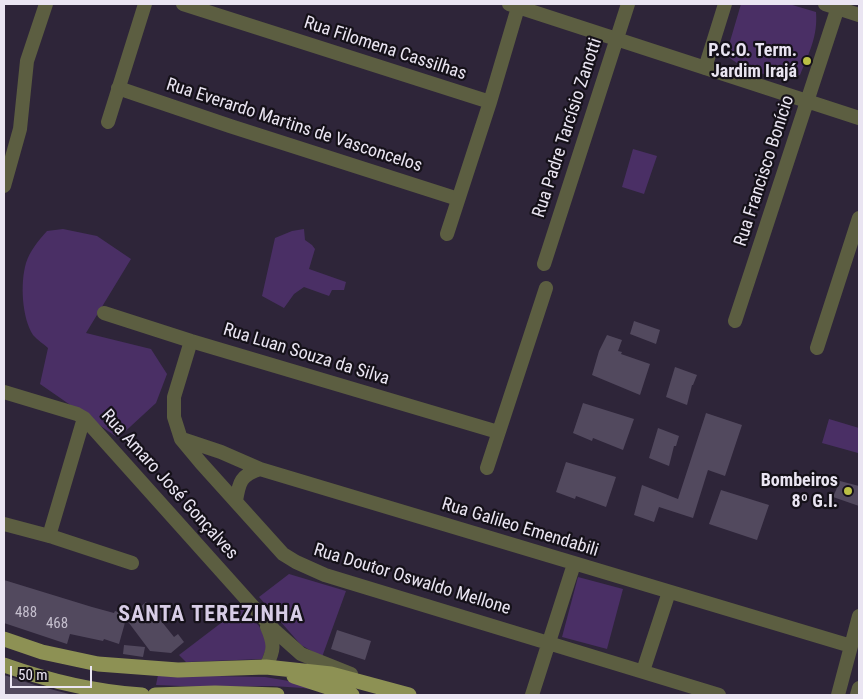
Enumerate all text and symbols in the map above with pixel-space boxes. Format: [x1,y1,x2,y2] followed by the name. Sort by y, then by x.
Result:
[301,13,469,85] street label: Rua Filomena Cassilhas
[529,36,607,220] street label: Rua Padre Tarcísio Zanotti
[708,40,797,82] place label: P.C.O. Term. Jardim Irajá
[801,55,813,67] marker: P.C.O. Term. Jardim Irajá
[163,74,425,178] street label: Rua Everardo Martins de Vasconcelos
[730,93,800,249] street label: Rua Francisco Bonício
[220,319,392,391] street label: Rua Luan Souza da Silva
[96,406,242,564] street label: Rua Amaro José Gonçalves
[761,470,838,512] place label: Bombeiros 8º G.I.
[842,485,854,497] marker: Bombeiros 8º G.I.
[439,494,601,562] street label: Rua Galileo Emendabili
[311,540,513,620] street label: Rua Doutor Oswaldo Mellone
[116,602,306,628] district label: SANTA TEREZINHA
[15,604,37,622] house number: 488
[46,615,68,633] house number: 468
[12,656,95,688] scale bar
[18,666,48,684] text: 50 m

